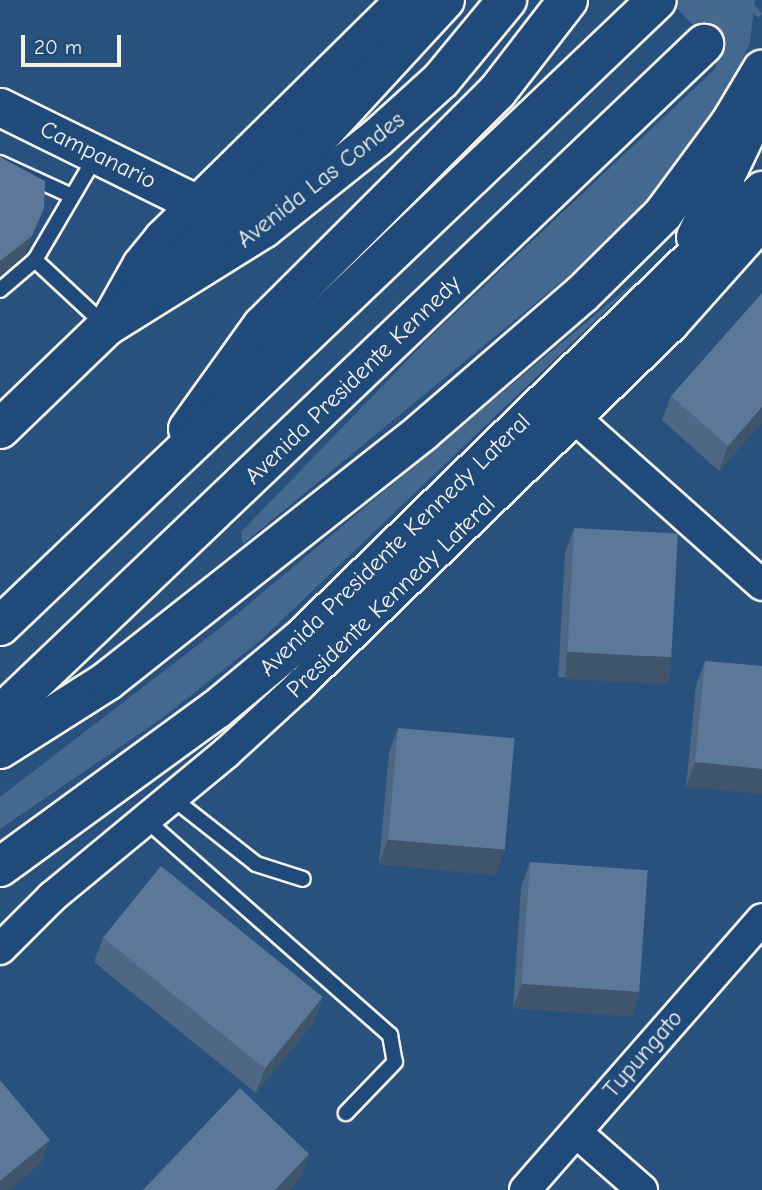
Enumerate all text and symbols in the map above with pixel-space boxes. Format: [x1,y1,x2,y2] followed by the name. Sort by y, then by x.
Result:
[24,21,124,65] scale bar
[34,35,82,59] text: 20 m
[231,106,411,254] street label: Avenida Las Condes
[35,115,161,195] street label: Campanario
[239,269,467,491] street label: Avenida Presidente Kennedy
[253,408,537,682] street label: Avenida Presidente Kennedy Lateral
[281,490,501,704] street label: Presidente Kennedy Lateral
[597,1004,689,1104] street label: Tupungato

